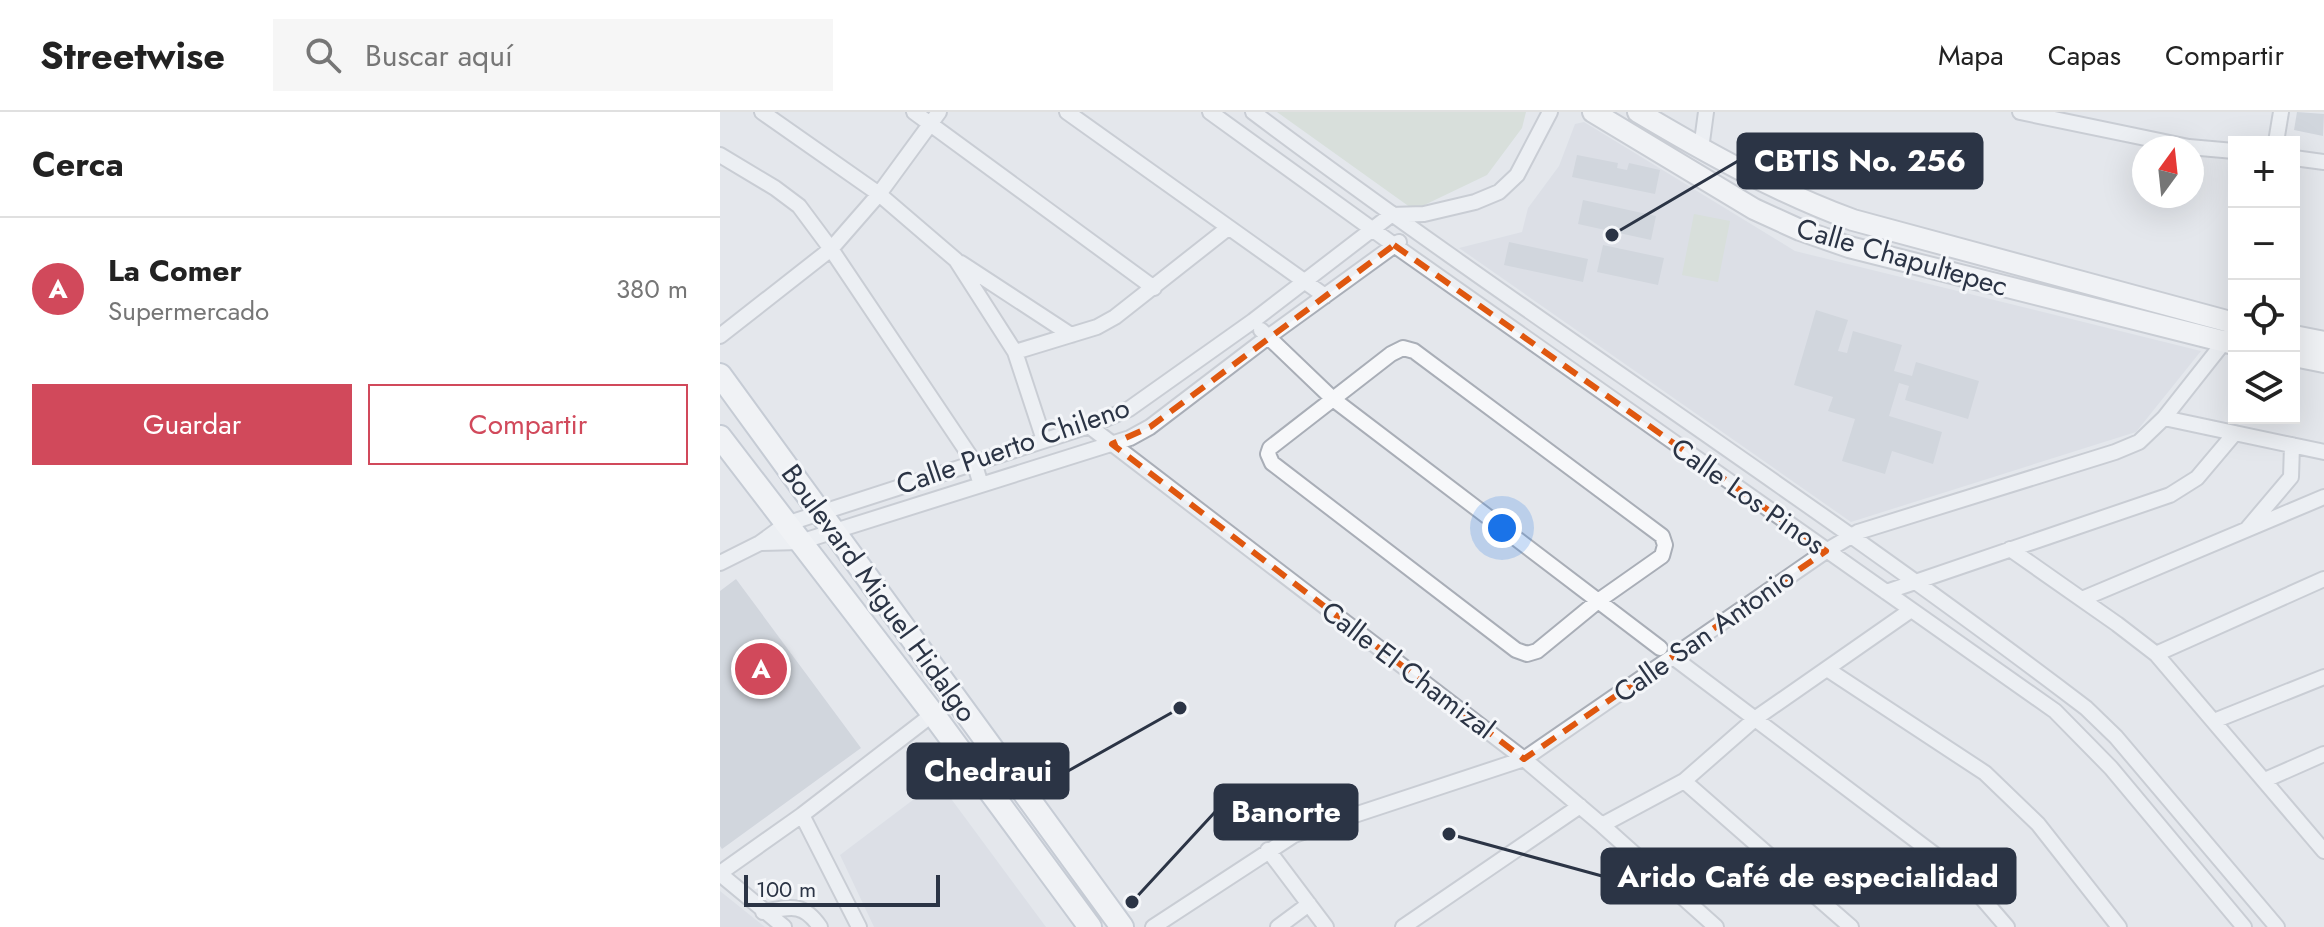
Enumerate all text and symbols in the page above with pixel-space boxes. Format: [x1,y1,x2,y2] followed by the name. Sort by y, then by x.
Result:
[273,19,833,91] search box
[40,28,225,83] text: Streetwise
[301,33,345,77] icon: search
[365,34,513,77] text: Buscar aquí
[1938,35,2004,76] text: Mapa
[2048,35,2121,76] text: Capas
[2165,35,2284,76] text: Compartir
[1738,134,1982,188] callout: CBTIS No. 256
[2132,136,2204,208] north arrow
[2228,136,2300,424] map controls
[2228,136,2300,208] button: +
[1754,139,1966,182] text: CBTIS No. 256
[32,140,124,189] text: Cerca
[1792,207,2012,307] street label: Calle Chapultepec
[2228,208,2300,280] button: −
[108,249,242,292] text: La Comer
[48,270,68,308] text: A
[616,270,688,308] text: 380 m
[2228,280,2300,352] button: locate
[108,292,269,330] text: Supermercado
[2228,352,2300,424] button: layers
[32,384,352,465] button: Guardar
[368,384,688,465] button: Compartir
[891,387,1135,505] street label: Calle Puerto Chileno
[1663,428,1833,564] street label: Calle Los Pinos
[771,456,987,730] street label: Boulevard Miguel Hidalgo
[1482,508,1522,548] your location
[1605,557,1803,713] street label: Calle San Antonio
[1313,591,1503,749] street label: Calle El Chamizal
[735,639,787,699] pin: A
[908,744,1068,798] callout: Chedraui
[924,749,1052,792] text: Chedraui
[1215,785,1357,839] callout: Banorte
[1231,790,1341,833] text: Banorte
[1602,849,2015,903] callout: Arido Café de especialidad
[1616,855,1999,898] text: Arido Café de especialidad
[744,871,940,907] scale bar
[756,873,816,905] text: 100 m

